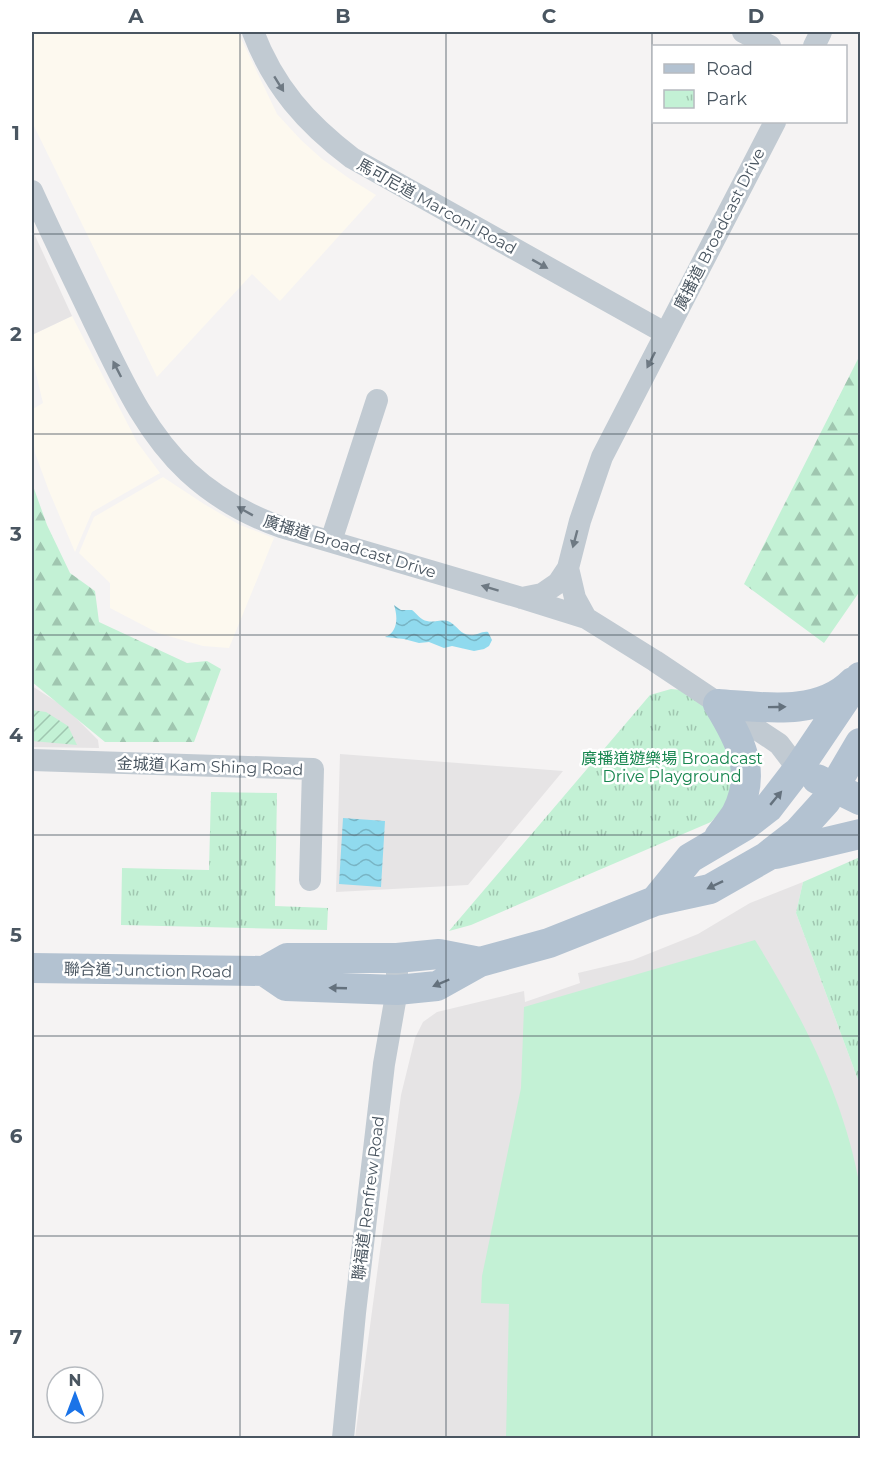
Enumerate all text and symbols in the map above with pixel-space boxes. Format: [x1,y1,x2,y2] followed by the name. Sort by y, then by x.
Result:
[127,4,144,28] text: A
[335,4,351,28] text: B
[542,4,557,28] text: C
[748,4,764,28] text: D
[652,45,847,123] legend
[706,58,753,80] text: Road
[273,75,285,91] one-way arrow
[706,88,747,110] text: Park
[12,121,20,145] text: 1
[670,145,769,314] street label: 廣播道 Broadcast Drive
[354,155,520,258] street label: 馬可尼道 Marconi Road
[532,259,549,269] one-way arrow
[10,322,22,346] text: 2
[647,351,657,369] one-way arrow
[112,360,122,377] one-way arrow
[236,506,253,516] one-way arrow
[261,511,439,582] street label: 廣播道 Broadcast Drive
[9,522,22,546] text: 3
[570,530,580,548] one-way arrow
[481,583,499,592] one-way arrow
[767,702,786,712] one-way arrow
[9,723,23,747] text: 4
[581,749,763,786] park label: 廣播道遊樂場 Broadcast Drive Playground
[116,754,304,779] street label: 金城道 Kam Shing Road
[769,791,782,806] one-way arrow
[706,881,723,890] one-way arrow
[10,923,22,947] text: 5
[64,960,232,981] street label: 聯合道 Junction Road
[431,978,449,988] one-way arrow
[329,984,348,993] one-way arrow
[349,1115,388,1281] street label: 聯福道 Renfrew Road
[10,1124,23,1148] text: 6
[10,1325,22,1349] text: 7
[45,1365,105,1425] north arrow
[69,1371,81,1390] text: N

